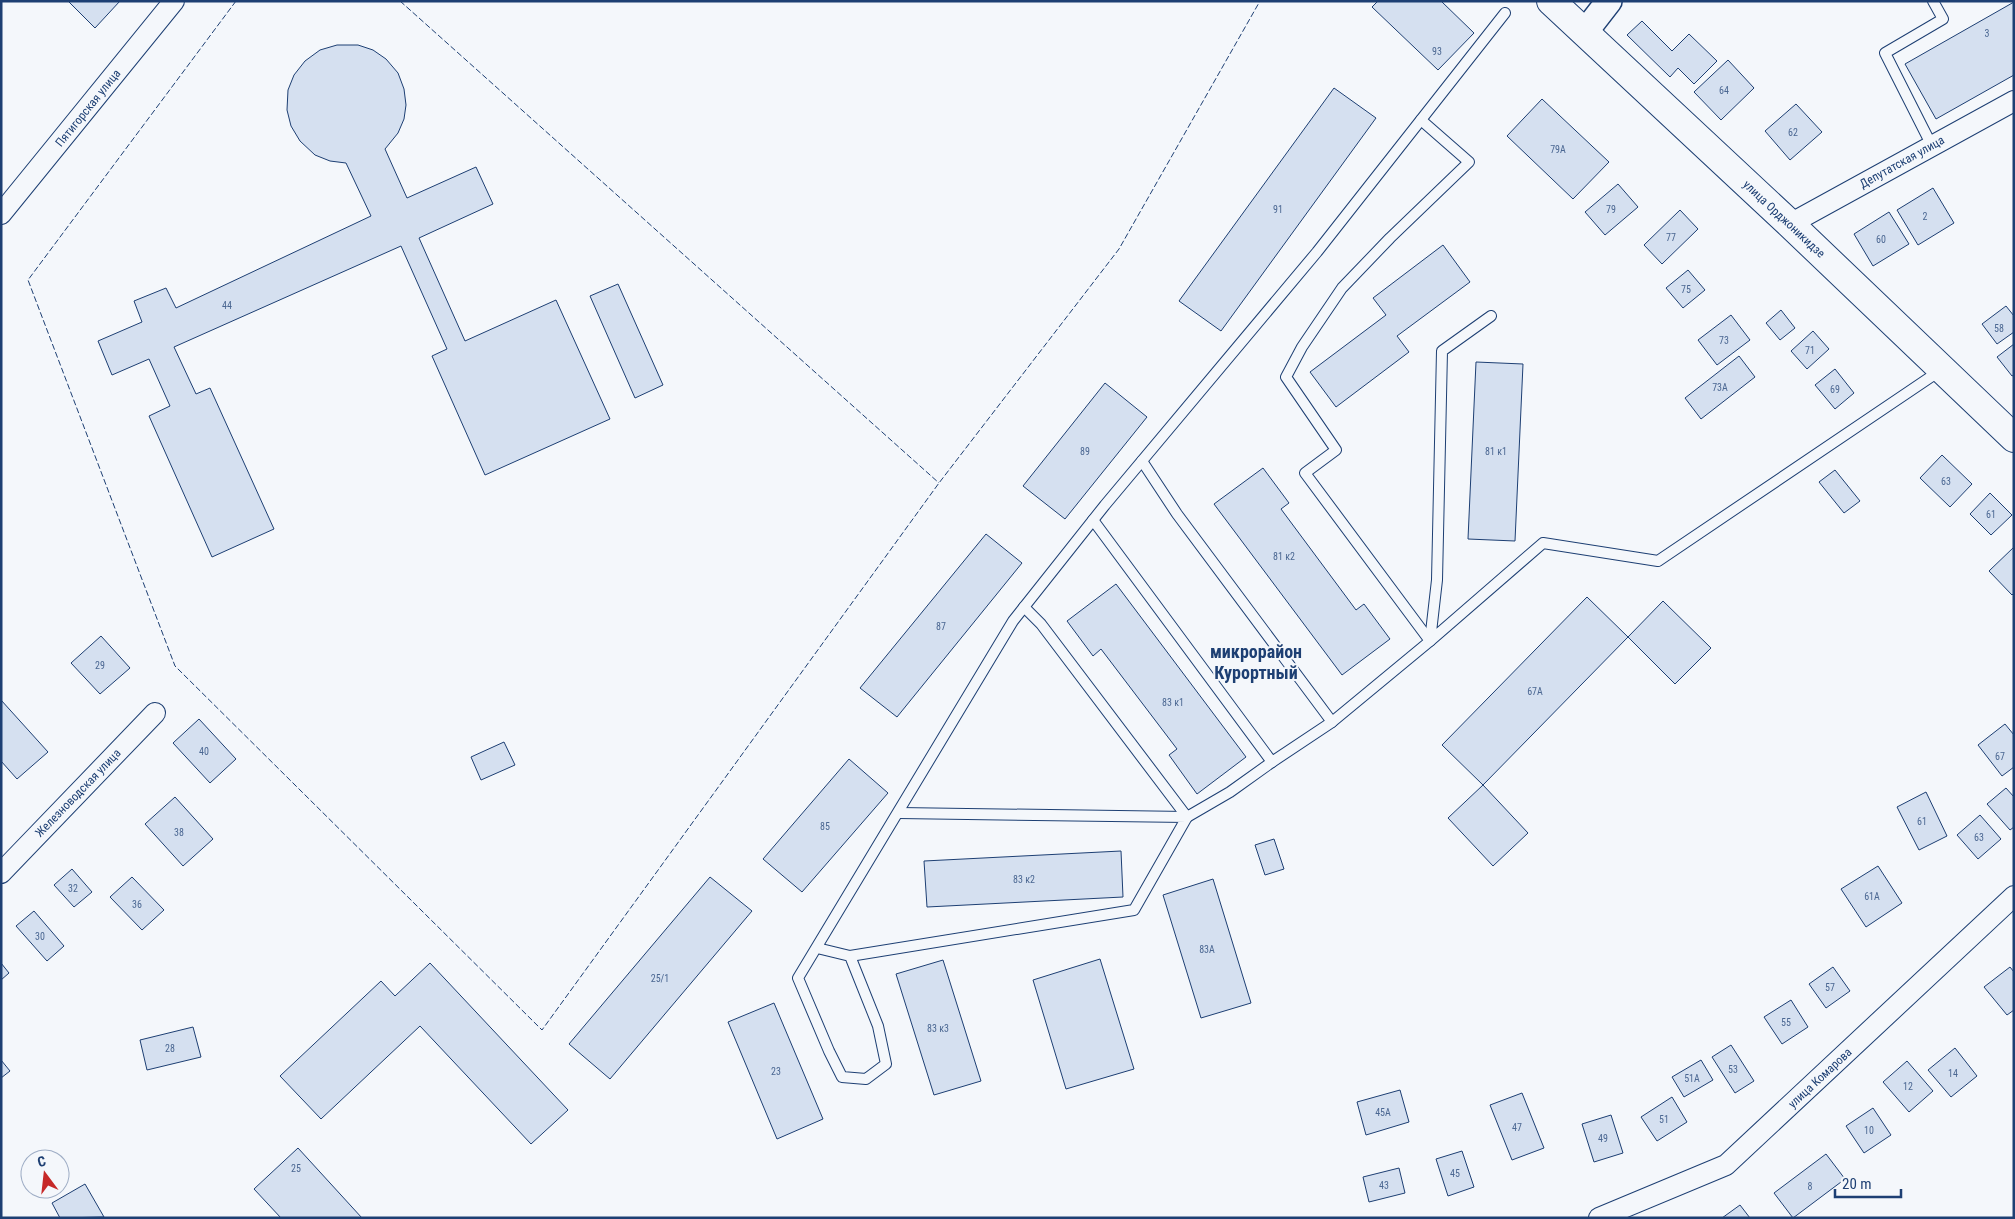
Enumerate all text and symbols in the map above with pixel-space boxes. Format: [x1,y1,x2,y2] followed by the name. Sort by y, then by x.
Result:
[1985,28,1990,39] house number: 3
[1432,46,1442,57] house number: 93
[53,66,124,149] street label: Пятигорская улица
[1719,85,1729,96] house number: 64
[1788,127,1798,138] house number: 62
[1857,133,1947,191] street label: Депутатская улица
[1550,144,1566,155] house number: 79А
[1740,178,1828,261] street label: улица Орджоникидзе
[1273,204,1283,215] house number: 91
[1606,204,1616,215] house number: 79
[1923,211,1928,222] house number: 2
[1666,232,1676,243] house number: 77
[1876,234,1886,245] house number: 60
[1681,284,1691,295] house number: 75
[222,300,232,311] house number: 44
[1994,323,2004,334] house number: 58
[1719,335,1729,346] house number: 73
[1805,345,1815,356] house number: 71
[1712,382,1728,393] house number: 73А
[1830,384,1840,395] house number: 69
[1080,446,1090,457] house number: 89
[1485,446,1507,457] house number: 81 к1
[1941,476,1951,487] house number: 63
[1986,509,1996,520] house number: 61
[1273,551,1295,562] house number: 81 к2
[936,621,946,632] house number: 87
[1210,641,1302,683] district label: микрорайон Курортный
[95,660,105,671] house number: 29
[1527,686,1543,697] house number: 67А
[1162,697,1184,708] house number: 83 к1
[32,746,124,840] street label: Железноводская улица
[199,746,209,757] house number: 40
[1995,751,2005,762] house number: 67
[1917,816,1927,827] house number: 61
[820,821,830,832] house number: 85
[174,827,184,838] house number: 38
[1974,832,1984,843] house number: 63
[1013,874,1035,885] house number: 83 к2
[68,883,78,894] house number: 32
[1864,891,1880,902] house number: 61А
[132,899,142,910] house number: 36
[35,931,45,942] house number: 30
[1199,944,1215,955] house number: 83А
[651,973,669,984] house number: 25/1
[1825,982,1835,993] house number: 57
[1781,1017,1791,1028] house number: 55
[927,1023,949,1034] house number: 83 к3
[165,1043,175,1054] house number: 28
[1785,1045,1855,1111] street label: улица Комарова
[1728,1064,1738,1075] house number: 53
[771,1066,781,1077] house number: 23
[1948,1068,1958,1079] house number: 14
[1684,1073,1700,1084] house number: 51А
[1903,1081,1913,1092] house number: 12
[1375,1107,1391,1118] house number: 45А
[1659,1114,1669,1125] house number: 51
[1512,1122,1522,1133] house number: 47
[1864,1125,1874,1136] house number: 10
[1598,1133,1608,1144] house number: 49
[20,1149,70,1199] north arrow
[36,1153,48,1170] text: С
[291,1163,301,1174] house number: 25
[1835,1166,1901,1198] scale bar
[1450,1168,1460,1179] house number: 45
[1842,1175,1872,1193] text: 20 m
[1379,1180,1389,1191] house number: 43
[1808,1181,1813,1192] house number: 8

